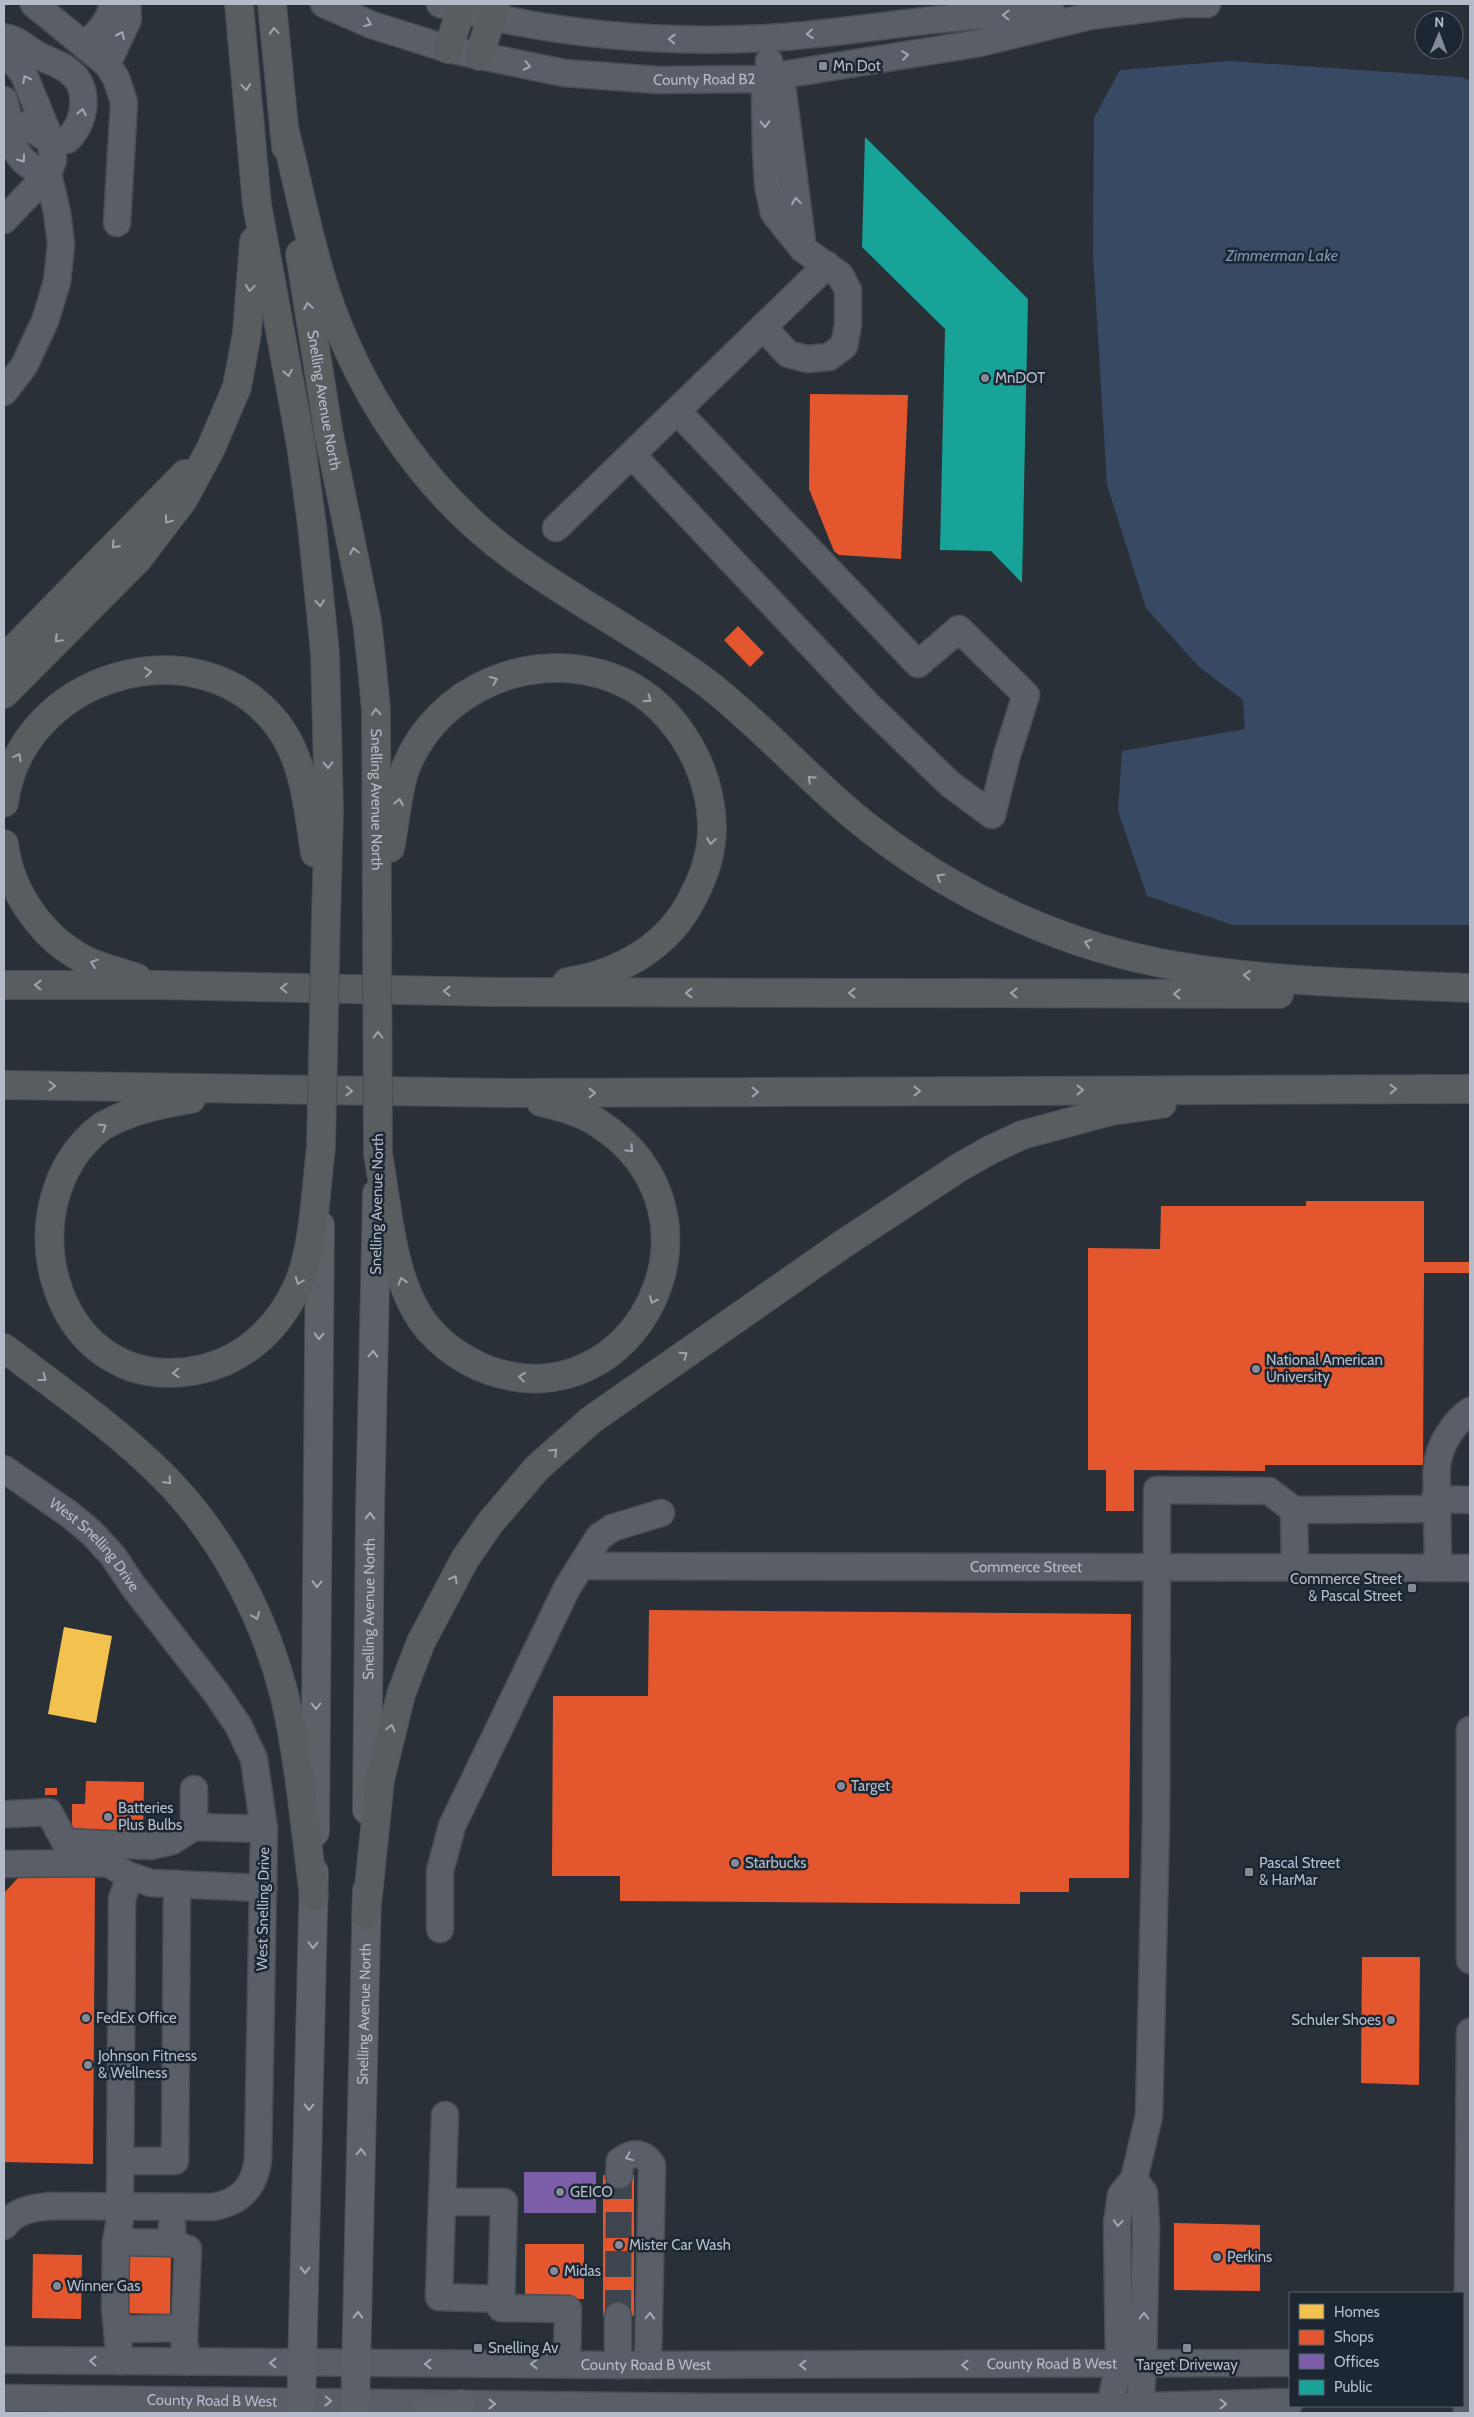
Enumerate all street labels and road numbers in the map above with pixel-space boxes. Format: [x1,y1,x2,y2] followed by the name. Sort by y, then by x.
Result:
[653,70,755,89] street label: County Road B2
[303,329,345,472] street label: Snelling Avenue North
[367,728,386,870] street label: Snelling Avenue North
[367,1133,387,1275] street label: Snelling Avenue North
[46,1494,143,1596] street label: West Snelling Drive
[359,1538,379,1680] street label: Snelling Avenue North
[970,1558,1082,1576] street label: Commerce Street
[253,1847,273,1971] street label: West Snelling Drive
[354,1943,375,2085] street label: Snelling Avenue North
[987,2355,1117,2373] street label: County Road B West
[581,2356,711,2374] street label: County Road B West
[147,2391,277,2410] street label: County Road B West

